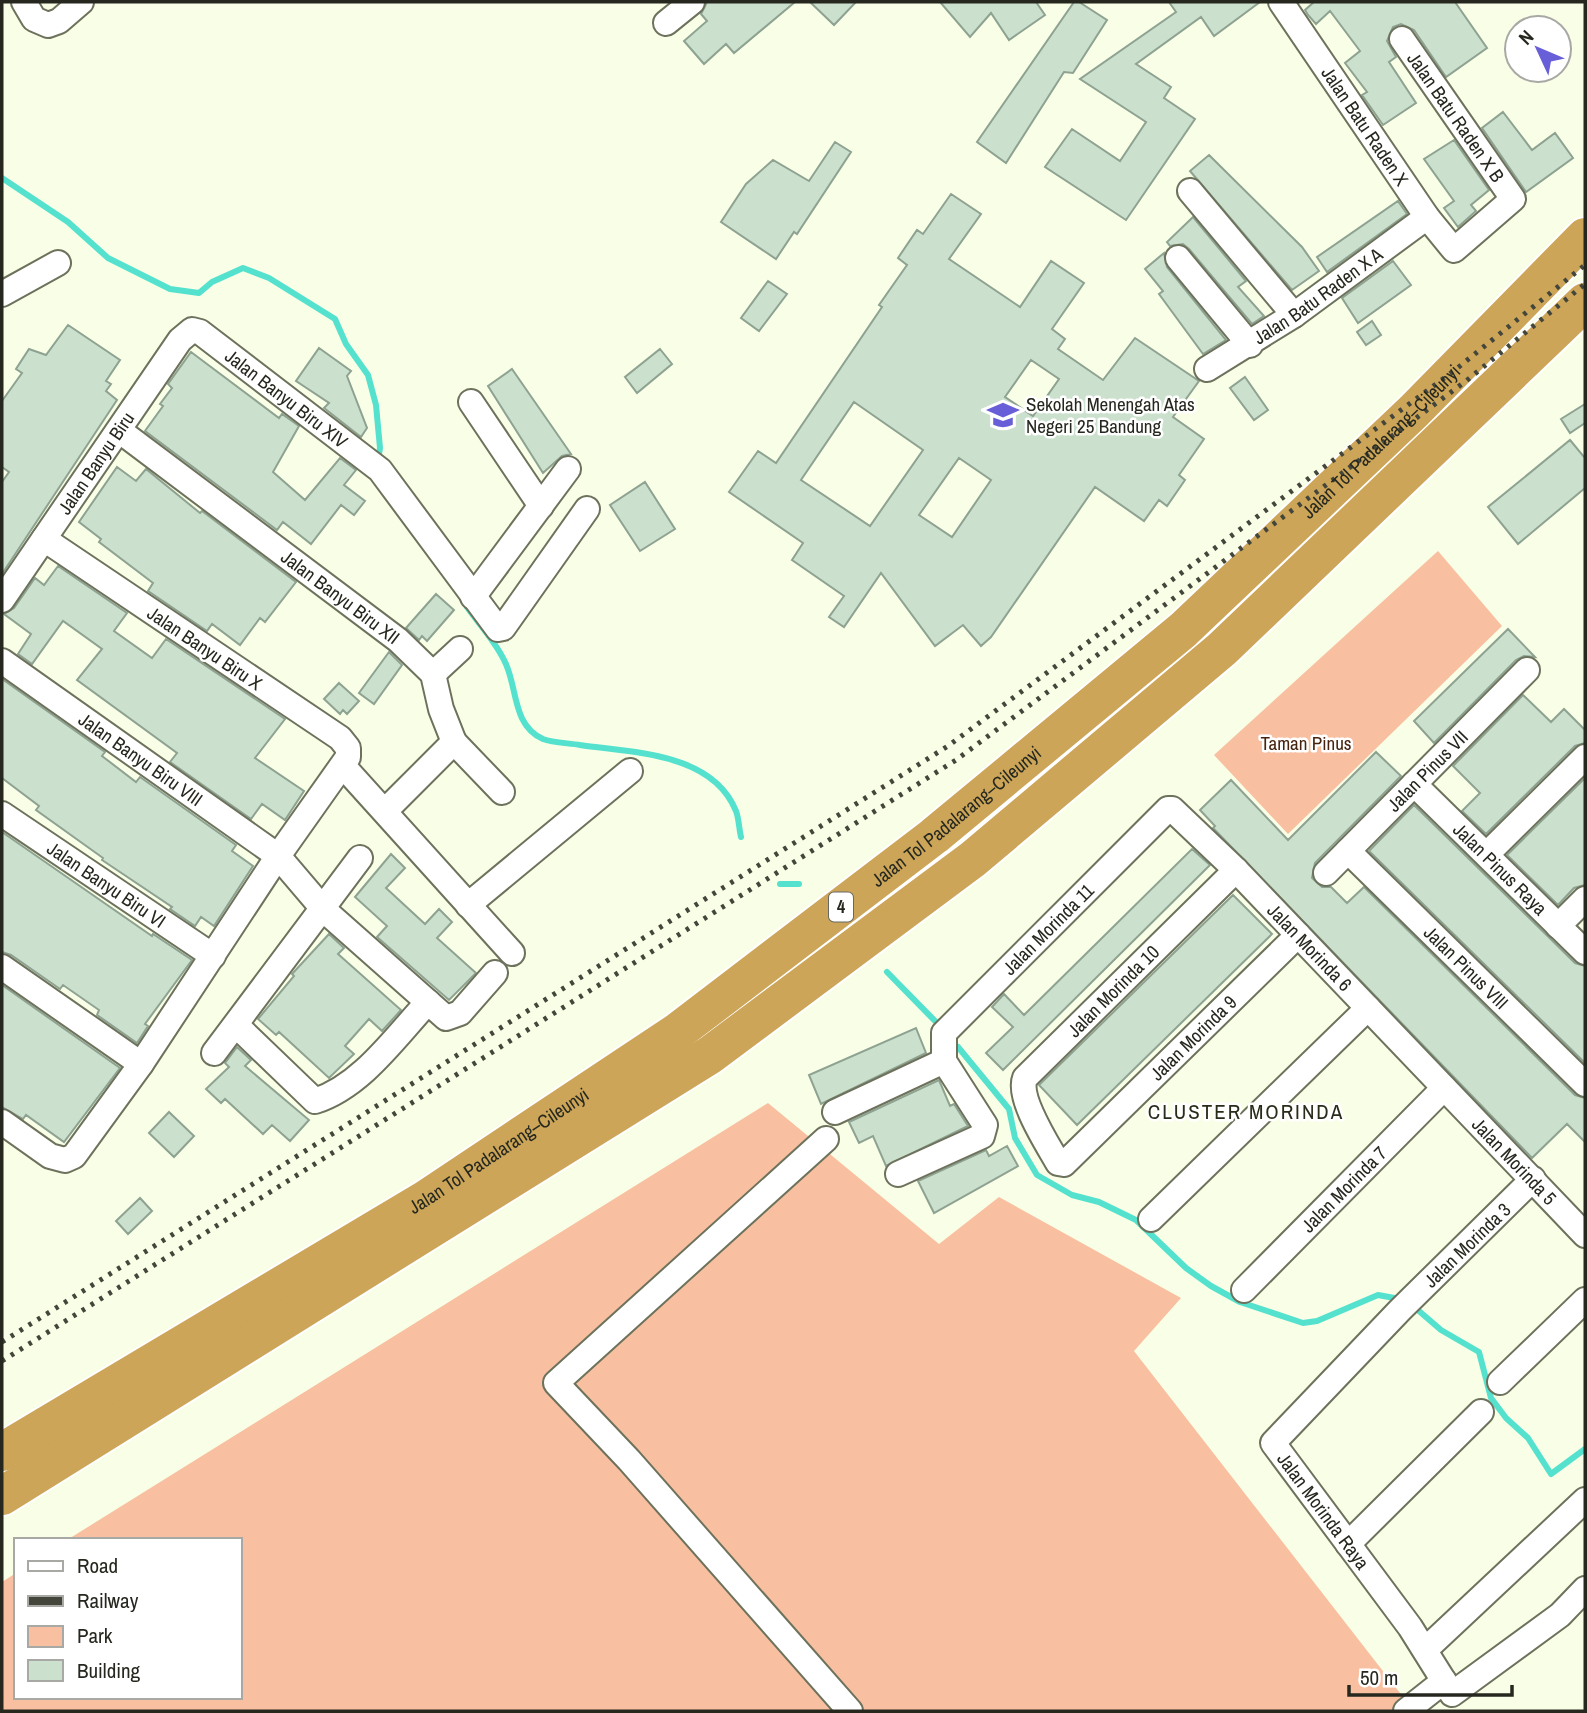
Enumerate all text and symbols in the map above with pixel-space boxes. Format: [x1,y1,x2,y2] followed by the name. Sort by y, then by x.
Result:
[1503,14,1573,84] north arrow
[1513,24,1539,50] text: N
[1401,47,1511,187] street label: Jalan Batu Raden X B
[1316,61,1415,191] street label: Jalan Batu Raden X
[1248,241,1388,350] street label: Jalan Batu Raden X A
[220,343,354,454] street label: Jalan Banyu Biru XIV
[1296,359,1466,524] street label: Jalan Tol Padalarang–Cileunyi
[1026,391,1195,439] place label: Sekolah Menengah Atas Negeri 25 Bandung
[986,398,1020,432] school or university icon: Sekolah Menengah Atas Negeri 25 Bandung
[51,407,140,519] street label: Jalan Banyu Biru
[276,544,405,650] street label: Jalan Banyu Biru XII
[142,600,268,696] street label: Jalan Banyu Biru X
[73,706,208,812] street label: Jalan Banyu Biru VIII
[1381,724,1473,817] street label: Jalan Pinus VII
[1260,730,1352,756] park label: Taman Pinus
[866,740,1046,892] street label: Jalan Tol Padalarang–Cileunyi
[1448,817,1553,921] street label: Jalan Pinus Raya
[42,835,171,934] street label: Jalan Banyu Biru VI
[997,877,1100,980] street label: Jalan Morinda 11
[829,893,853,922] road number: 4
[1262,898,1358,997] street label: Jalan Morinda 6
[1418,920,1514,1015] street label: Jalan Pinus VIII
[1061,939,1165,1043] street label: Jalan Morinda 10
[1144,989,1242,1086] street label: Jalan Morinda 9
[404,1081,594,1220] street label: Jalan Tol Padalarang–Cileunyi
[1148,1097,1344,1126] district label: CLUSTER MORINDA
[1466,1112,1563,1211] street label: Jalan Morinda 5
[1295,1140,1393,1238] street label: Jalan Morinda 7
[1418,1197,1516,1293] street label: Jalan Morinda 3
[1271,1447,1376,1575] street label: Jalan Morinda Raya
[14,1538,242,1699] legend
[77,1551,118,1580] text: Road
[77,1586,139,1615] text: Railway
[77,1621,113,1650] text: Park
[1349,1654,1512,1698] scale bar
[77,1656,141,1685] text: Building
[1360,1663,1398,1692] text: 50 m

